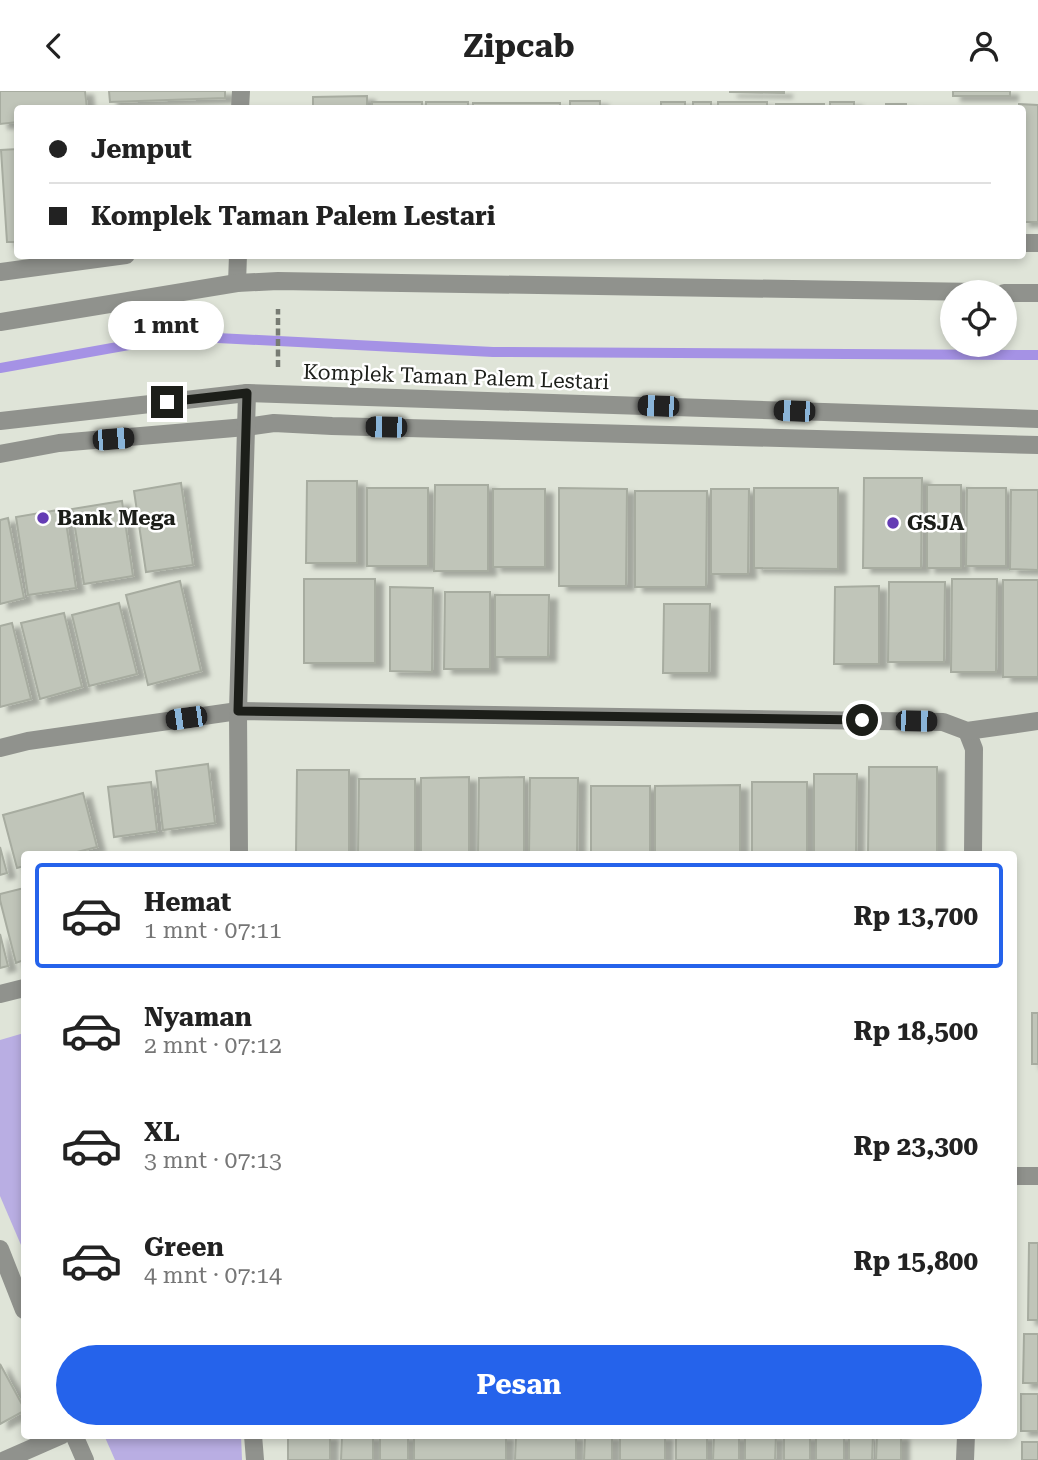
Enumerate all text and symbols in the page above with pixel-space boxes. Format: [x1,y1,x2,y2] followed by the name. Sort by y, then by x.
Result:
[35,27,73,65] icon: back
[463,27,575,65] text: Zipcab
[965,27,1003,65] icon: person
[91,134,192,164] text: Jemput
[91,201,495,231] text: Komplek Taman Palem Lestari
[940,280,1017,357] map controls
[940,280,1017,357] button: locate
[109,301,225,349] callout: 1 mnt
[133,312,199,339] text: 1 mnt
[302,360,610,394] street label: Komplek Taman Palem Lestari
[151,386,183,418] route end
[637,395,680,417] car
[773,400,816,422] car
[365,416,408,438] car
[92,427,135,451] car
[57,506,176,530] place label: Bank Mega
[35,510,51,526] marker: Bank Mega
[907,511,964,535] place label: GSJA
[885,515,901,531] marker: GSJA
[846,704,878,736] route start
[164,705,209,731] car
[895,710,938,732] car
[60,884,123,947] icon: car
[144,887,231,917] text: Hemat
[853,901,978,931] text: Rp 13,700
[144,917,282,944] text: 1 mnt · 07:11
[60,999,123,1062] icon: car
[144,1002,252,1032] text: Nyaman
[853,1016,978,1046] text: Rp 18,500
[144,1032,282,1059] text: 2 mnt · 07:12
[60,1114,123,1177] icon: car
[144,1117,180,1147] text: XL
[853,1131,978,1161] text: Rp 23,300
[144,1147,282,1174] text: 3 mnt · 07:13
[60,1229,123,1292] icon: car
[144,1232,224,1262] text: Green
[853,1246,978,1276] text: Rp 15,800
[144,1262,282,1289] text: 4 mnt · 07:14
[56,1345,982,1425] button: Pesan

